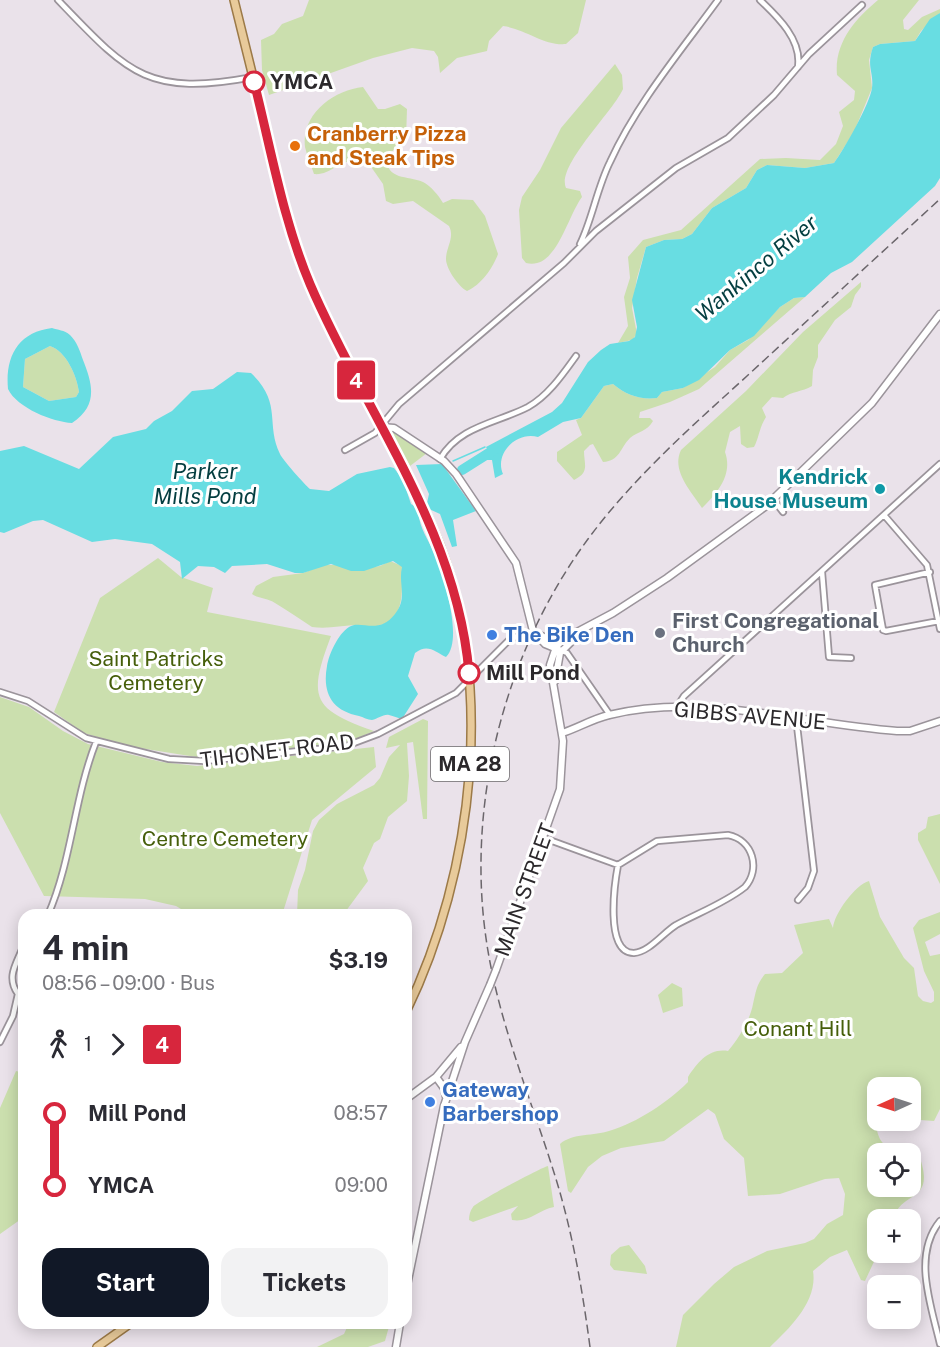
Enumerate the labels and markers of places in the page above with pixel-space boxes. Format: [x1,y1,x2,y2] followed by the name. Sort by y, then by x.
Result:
[270,69,333,94] place label: YMCA
[243,71,265,93] marker: YMCA
[307,121,466,170] place label: Cranberry Pizza and Steak Tips
[288,139,302,153] marker: Cranberry Pizza and Steak Tips
[714,464,868,513] place label: Kendrick House Museum
[873,482,887,496] marker: Kendrick House Museum
[672,608,879,657] place label: First Congregational Church
[504,622,634,647] place label: The Bike Den
[653,626,667,640] marker: First Congregational Church
[485,628,499,642] marker: The Bike Den
[486,660,580,685] place label: Mill Pond
[458,662,480,684] marker: Mill Pond
[442,1077,559,1126] place label: Gateway Barbershop
[423,1095,437,1109] marker: Gateway Barbershop

